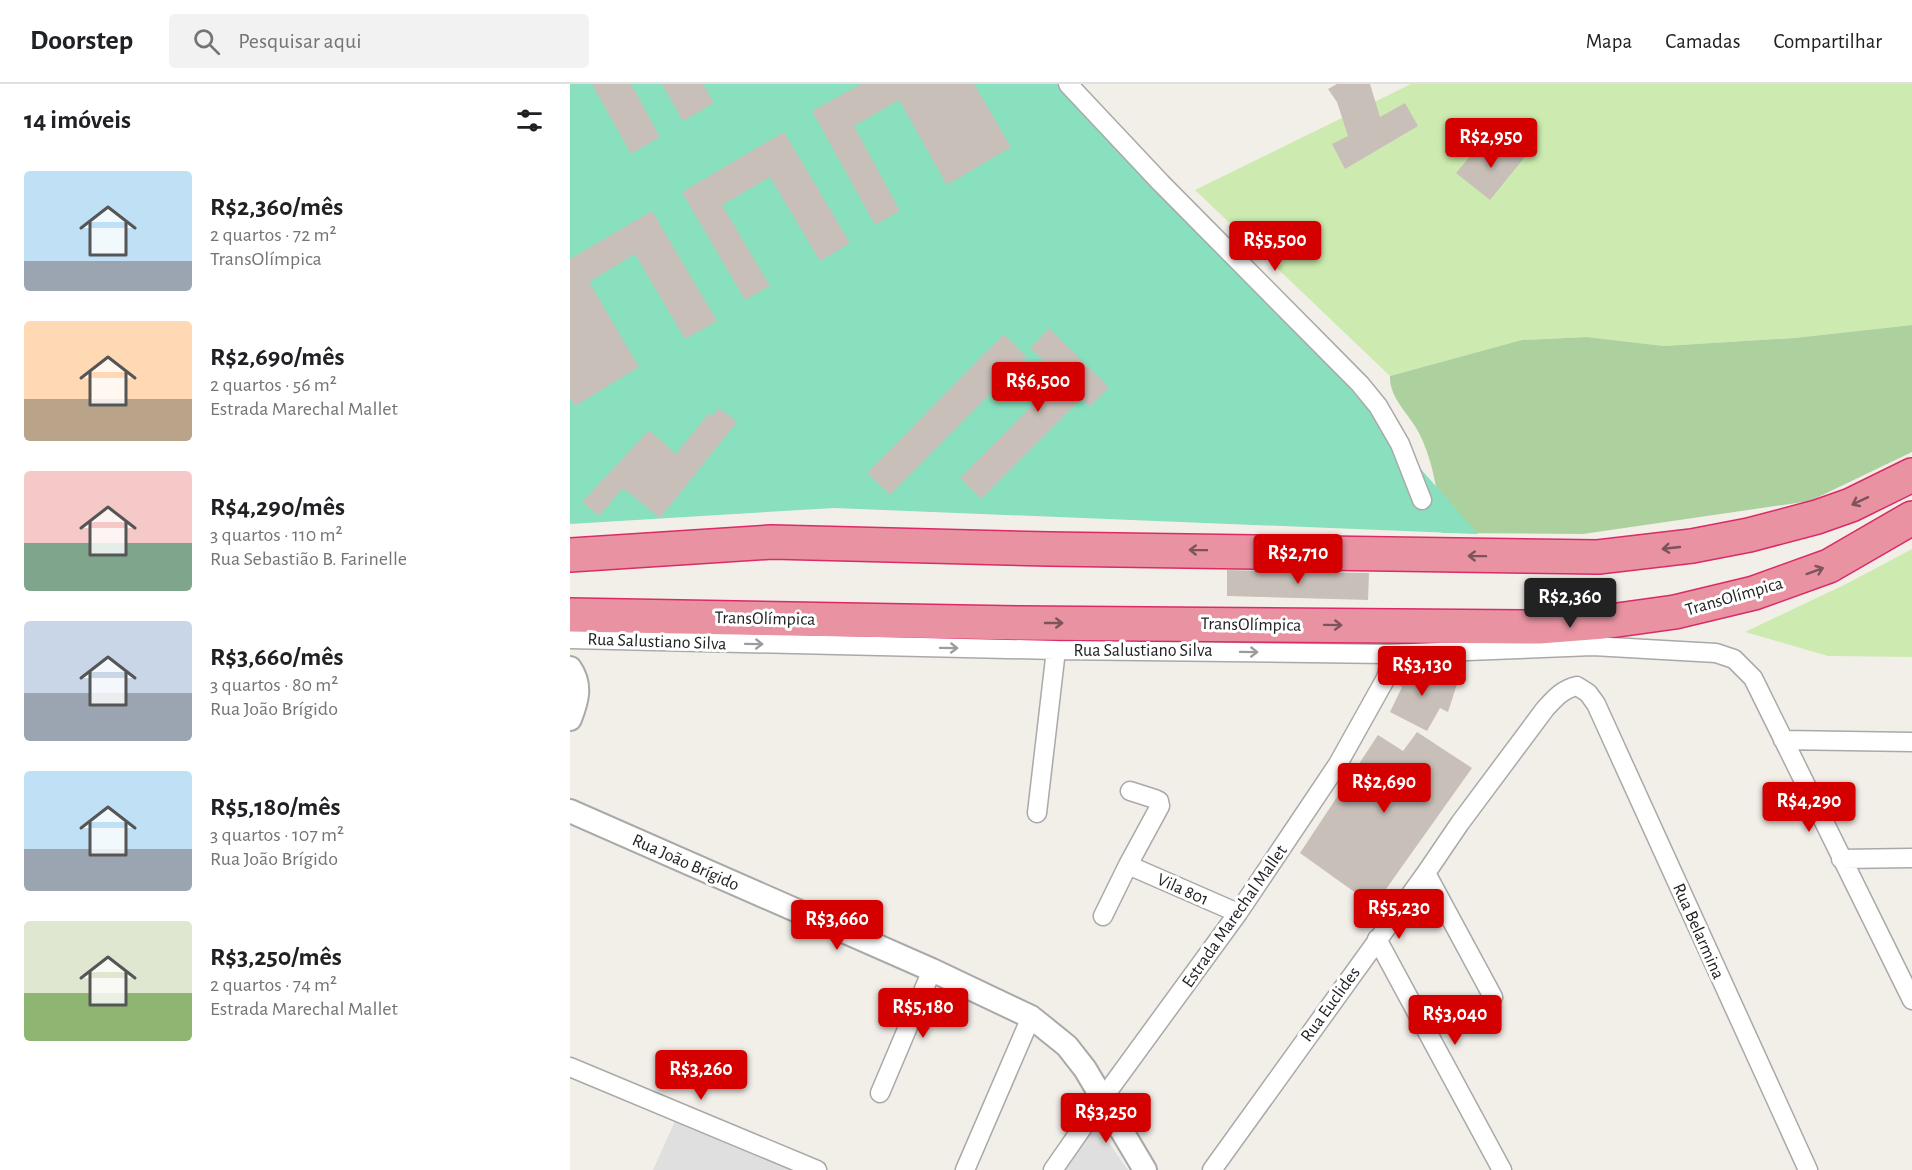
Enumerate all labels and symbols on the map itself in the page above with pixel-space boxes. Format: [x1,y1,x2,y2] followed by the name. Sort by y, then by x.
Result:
[1436,118,1546,169] pin: R$2,950
[1220,221,1330,272] pin: R$5,500
[983,362,1093,413] pin: R$6,500
[1851,495,1869,507] one-way arrow
[1243,534,1353,585] pin: R$2,710
[1662,543,1682,554] one-way arrow
[1188,544,1208,556] one-way arrow
[1467,550,1487,561] one-way arrow
[1805,564,1824,575] one-way arrow
[1683,574,1785,619] street label: TransOlímpica
[1515,578,1625,629] pin: R$2,360
[715,609,815,629] street label: TransOlímpica
[1201,615,1301,635] street label: TransOlímpica
[1043,617,1063,629] one-way arrow
[1322,619,1342,631] one-way arrow
[587,631,727,653] street label: Rua Salustiano Silva
[744,638,764,650] one-way arrow
[939,642,959,654] one-way arrow
[1073,642,1213,660] street label: Rua Salustiano Silva
[1239,646,1259,657] one-way arrow
[1367,646,1477,697] pin: R$3,130
[1329,763,1439,814] pin: R$2,690
[1754,782,1864,833] pin: R$4,290
[629,831,742,895] street label: Rua João Brígido
[1179,842,1291,991] street label: Estrada Marechal Mallet
[1154,871,1211,909] street label: Vila 801
[1669,881,1727,982] street label: Rua Belarmina
[1344,889,1454,940] pin: R$5,230
[782,900,892,951] pin: R$3,660
[1298,964,1364,1045] street label: Rua Euclides
[868,988,978,1039] pin: R$5,180
[1400,995,1510,1046] pin: R$3,040
[646,1050,756,1101] pin: R$3,260
[1051,1093,1161,1144] pin: R$3,250

